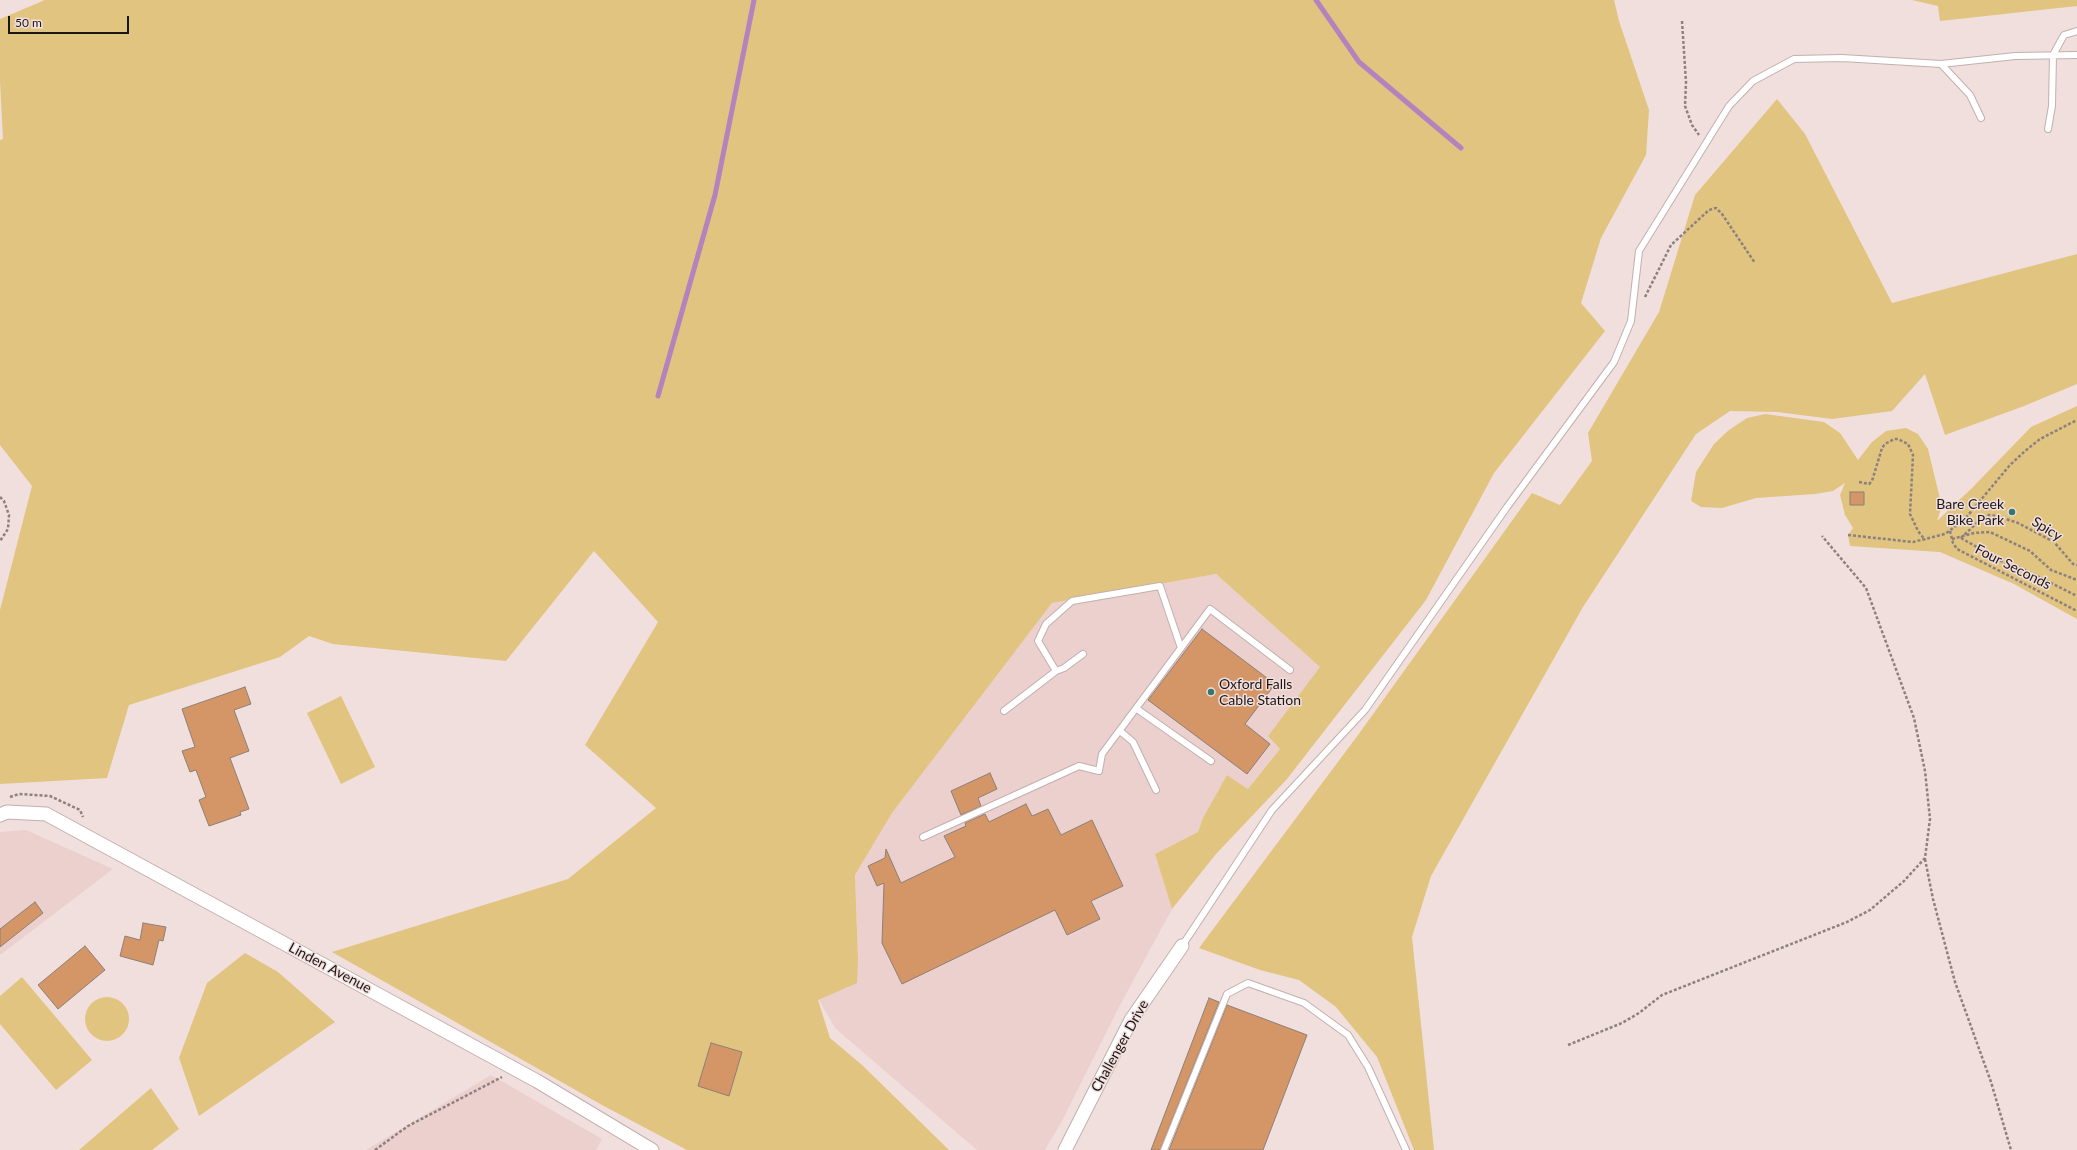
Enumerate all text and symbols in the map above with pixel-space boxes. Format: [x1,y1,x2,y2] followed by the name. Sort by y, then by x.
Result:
[10,8,131,34] scale bar
[15,15,42,30] text: 50 m
[1936,496,2004,528] place label: Bare Creek Bike Park
[2007,507,2017,517] marker: Bare Creek Bike Park
[2029,513,2065,545] street label: Spicy
[1972,541,2054,593] street label: Four Seconds
[1219,676,1301,708] place label: Oxford Falls Cable Station
[1206,687,1216,697] marker: Oxford Falls Cable Station
[286,939,374,997] street label: Linden Avenue
[1088,997,1152,1095] street label: Challenger Drive

